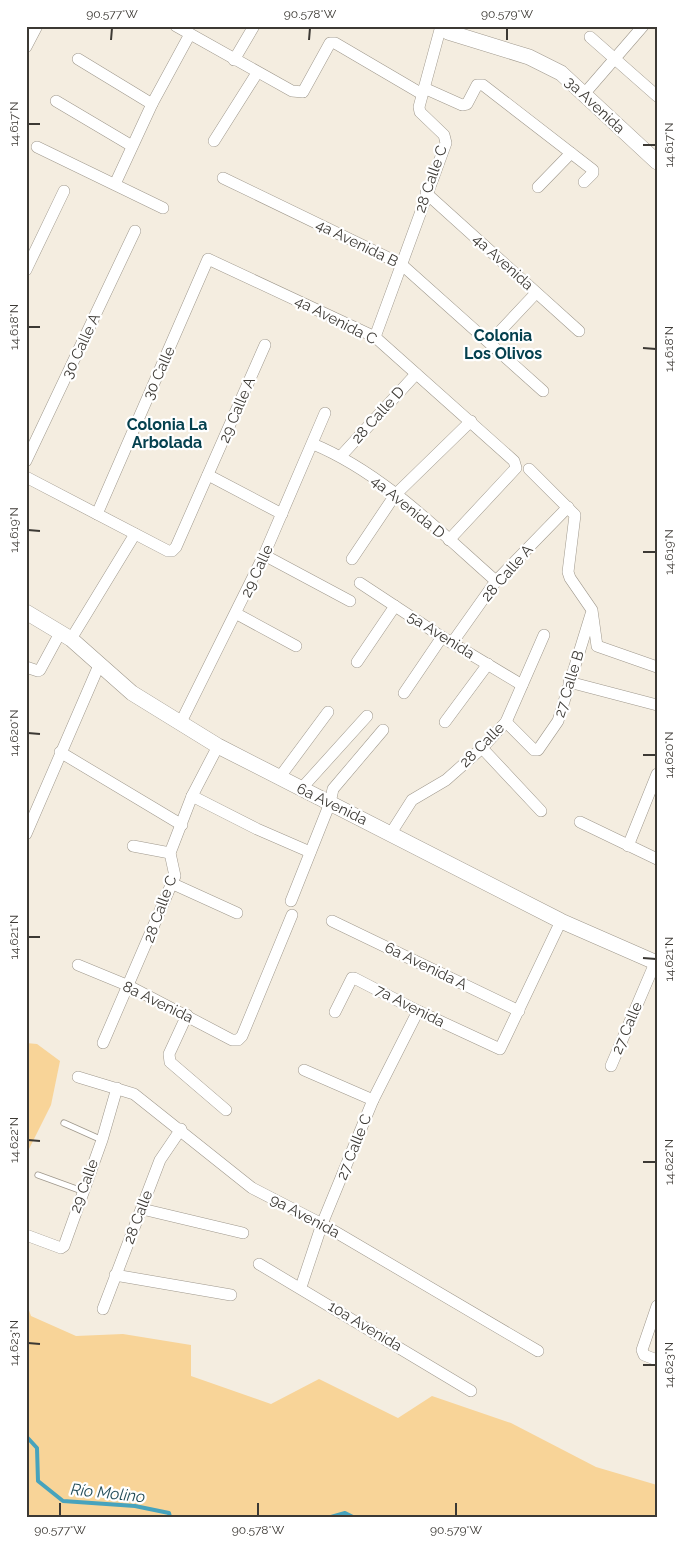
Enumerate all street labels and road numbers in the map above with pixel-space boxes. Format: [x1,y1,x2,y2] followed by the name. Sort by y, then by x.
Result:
[561,73,629,137] street label: 3a Avenida
[411,143,451,215] street label: 28 Calle C
[313,215,401,271] street label: 4a Avenida B
[469,230,537,294] street label: 4a Avenida
[292,292,380,348] street label: 4a Avenida C
[58,310,104,382] street label: 30 Calle A
[139,343,179,402] street label: 30 Calle
[215,375,259,445] street label: 29 Calle A
[348,383,408,447] street label: 28 Calle D
[367,472,449,542] street label: 4a Avenida D
[477,541,537,605] street label: 28 Calle A
[237,542,277,600] street label: 29 Calle
[404,607,478,663] street label: 5a Avenida
[550,648,588,720] street label: 27 Calle B
[456,719,508,771] street label: 28 Calle
[294,779,370,829] street label: 6a Avenida
[140,873,180,945] street label: 28 Calle C
[382,938,470,994] street label: 6a Avenida A
[120,977,196,1027] street label: 8a Avenida
[372,981,448,1031] street label: 7a Avenida
[608,999,646,1057] street label: 27 Calle
[333,1112,375,1182] street label: 27 Calle C
[66,1156,102,1215] street label: 29 Calle
[120,1187,156,1246] street label: 28 Calle
[267,1190,343,1242] street label: 9a Avenida
[325,1297,405,1355] street label: 10a Avenida

